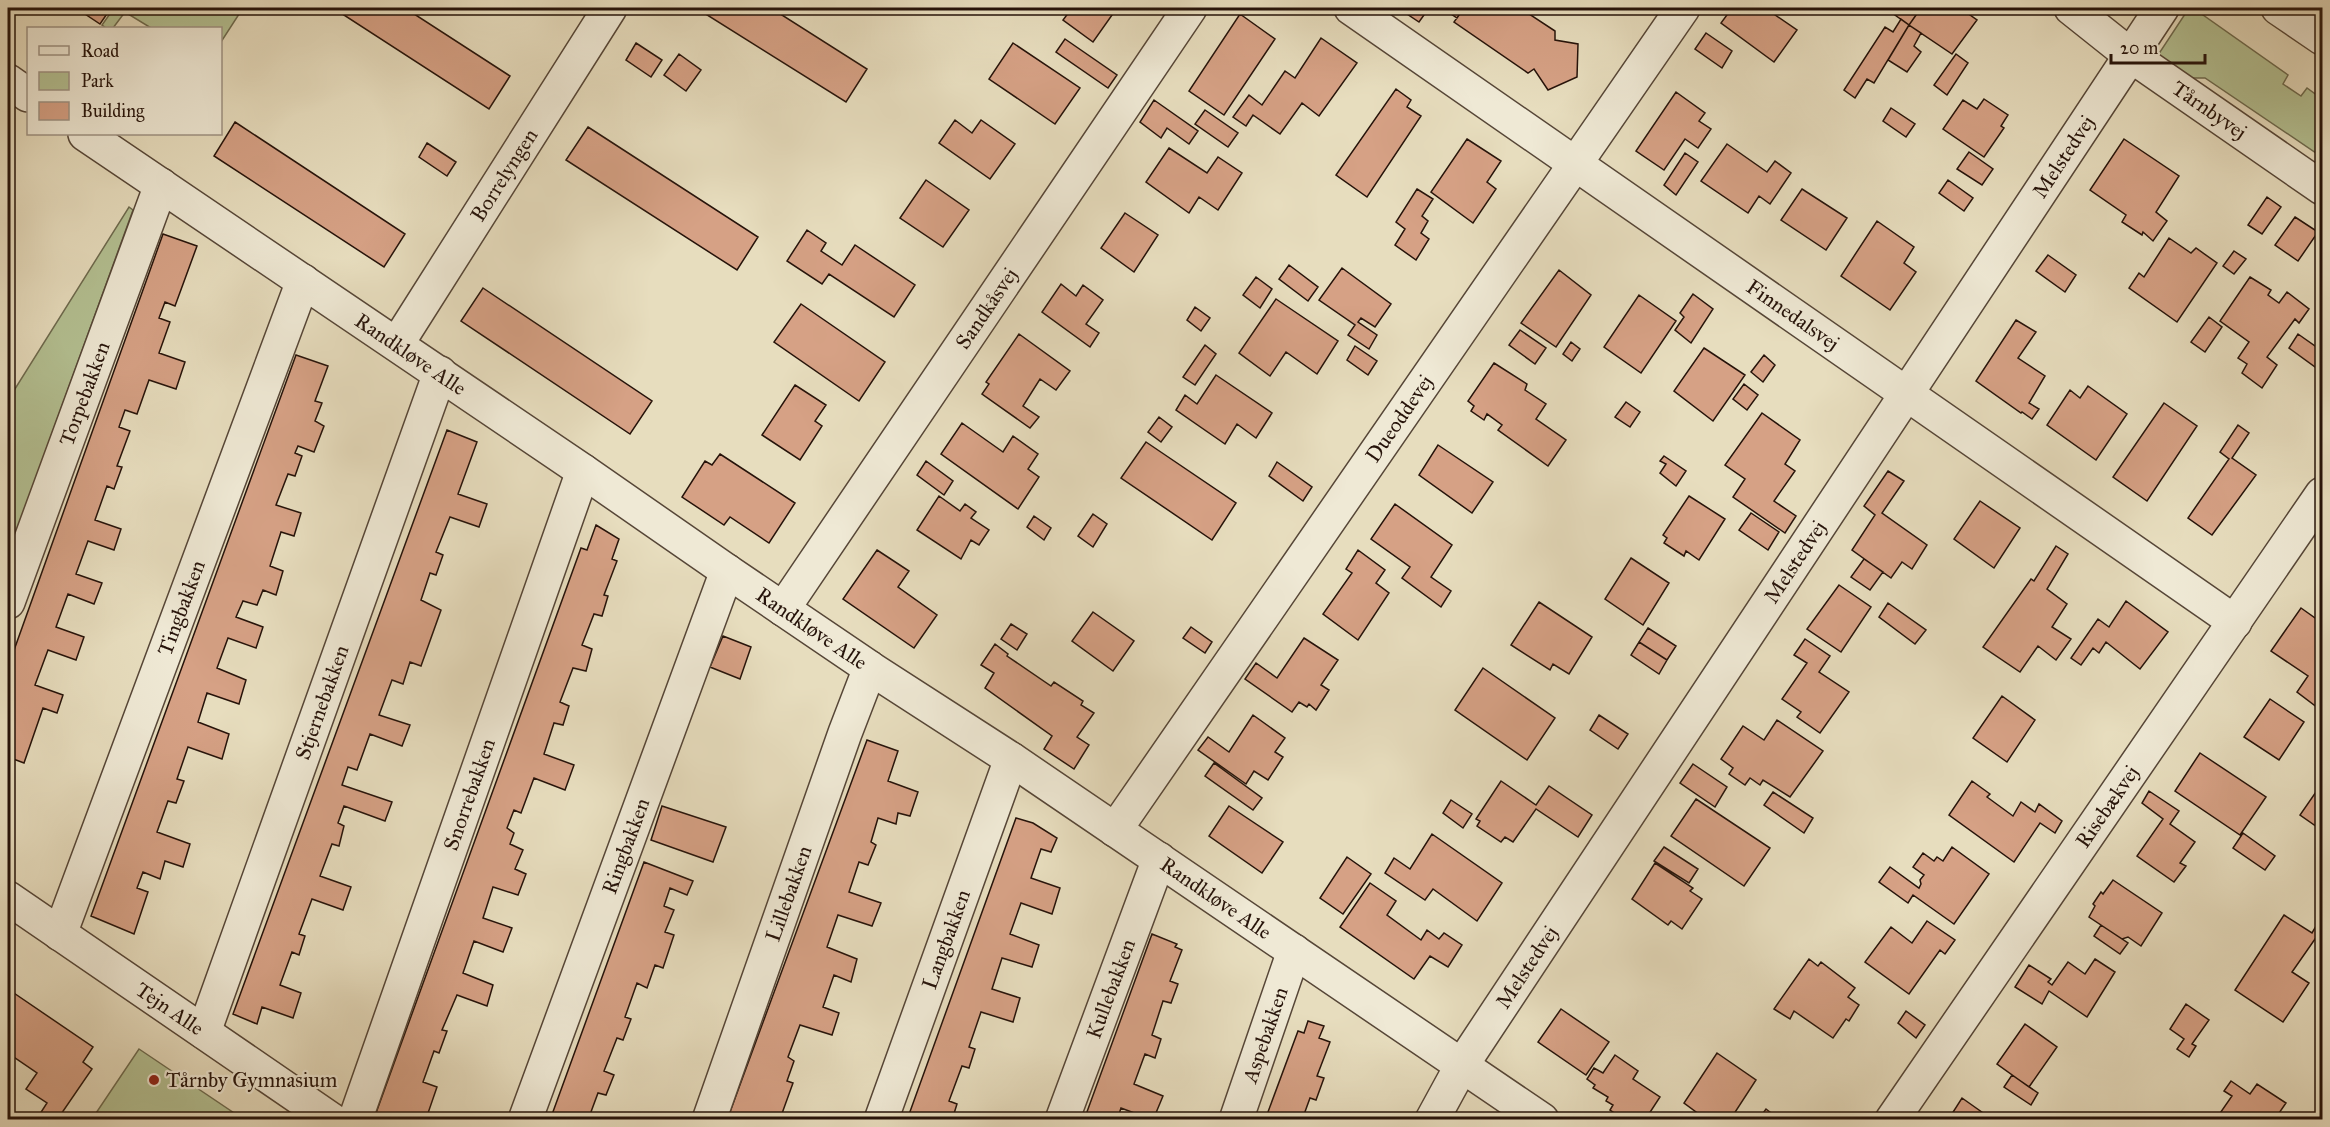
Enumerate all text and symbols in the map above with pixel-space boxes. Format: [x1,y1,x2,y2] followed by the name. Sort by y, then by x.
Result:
[27,27,222,135] legend
[2111,27,2206,65] scale bar
[2120,37,2158,59] text: 20 m
[81,40,119,62] text: Road
[81,70,114,92] text: Park
[2167,75,2252,145] street label: Tårnbyvej
[81,100,145,123] text: Building
[2027,110,2100,203] street label: Melstedvej
[465,124,543,227] street label: Borrelyngen
[950,263,1023,354] street label: Sandkåsvej
[1741,274,1844,356] street label: Finnedalsvej
[350,307,471,401] street label: Randkløve Alle
[53,338,115,449] street label: Torpebakken
[1360,370,1439,467] street label: Dueoddevej
[1758,516,1832,608] street label: Melstedvej
[152,556,211,659] street label: Tingbakken
[751,582,873,676] street label: Randkløve Alle
[290,642,354,763] street label: Stjernebakken
[438,735,501,854] street label: Snorrebakken
[2070,761,2145,853] street label: Risebækvej
[596,794,655,898] street label: Ringbakken
[760,842,817,945] street label: Lillebakken
[1155,851,1277,945] street label: Randkløve Alle
[916,886,976,993] street label: Langbakken
[1490,921,1564,1013] street label: Melstedvej
[1080,935,1141,1042] street label: Kullebakken
[131,976,209,1041] street label: Tejn Alle
[1236,984,1294,1087] street label: Aspebakken
[166,1067,338,1093] place label: Tårnby Gymnasium
[147,1073,161,1087] marker: Tårnby Gymnasium

